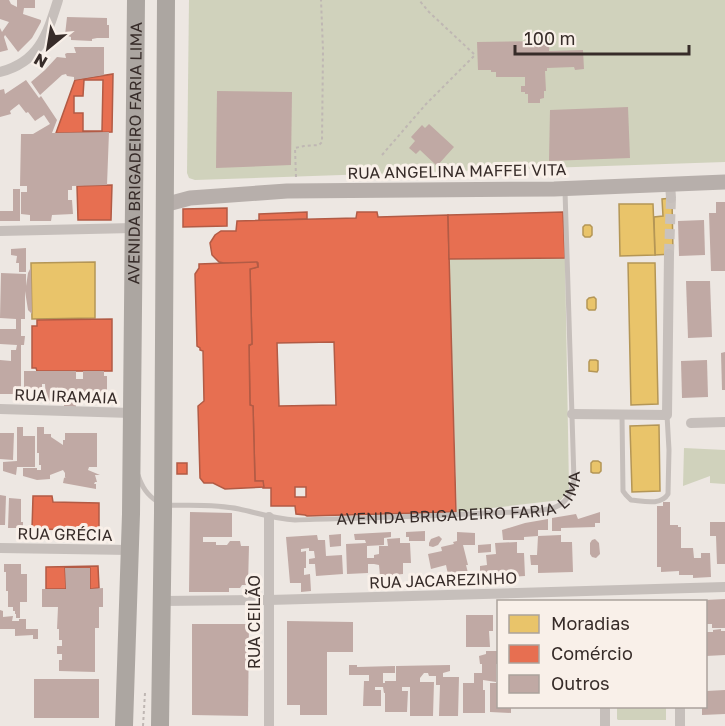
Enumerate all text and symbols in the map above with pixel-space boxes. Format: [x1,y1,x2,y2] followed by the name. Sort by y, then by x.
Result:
[18,18,78,78] north arrow
[515,18,689,56] scale bar
[123,22,146,284] street label: AVENIDA BRIGADEIRO FARIA LIMA
[524,27,575,49] text: 100 m
[30,49,51,73] text: N
[347,159,567,183] street label: RUA ANGELINA MAFFEI VITA
[14,384,118,408] street label: RUA IRAMAIA
[336,471,584,529] street label: AVENIDA BRIGADEIRO FARIA LIMA
[17,523,113,545] street label: RUA GRÉCIA
[369,567,517,593] street label: RUA JACAREZINHO
[244,575,264,669] street label: RUA CEILÃO
[497,600,707,708] legend
[551,612,630,634] text: Moradias
[551,642,633,664] text: Comércio
[551,672,610,694] text: Outros

